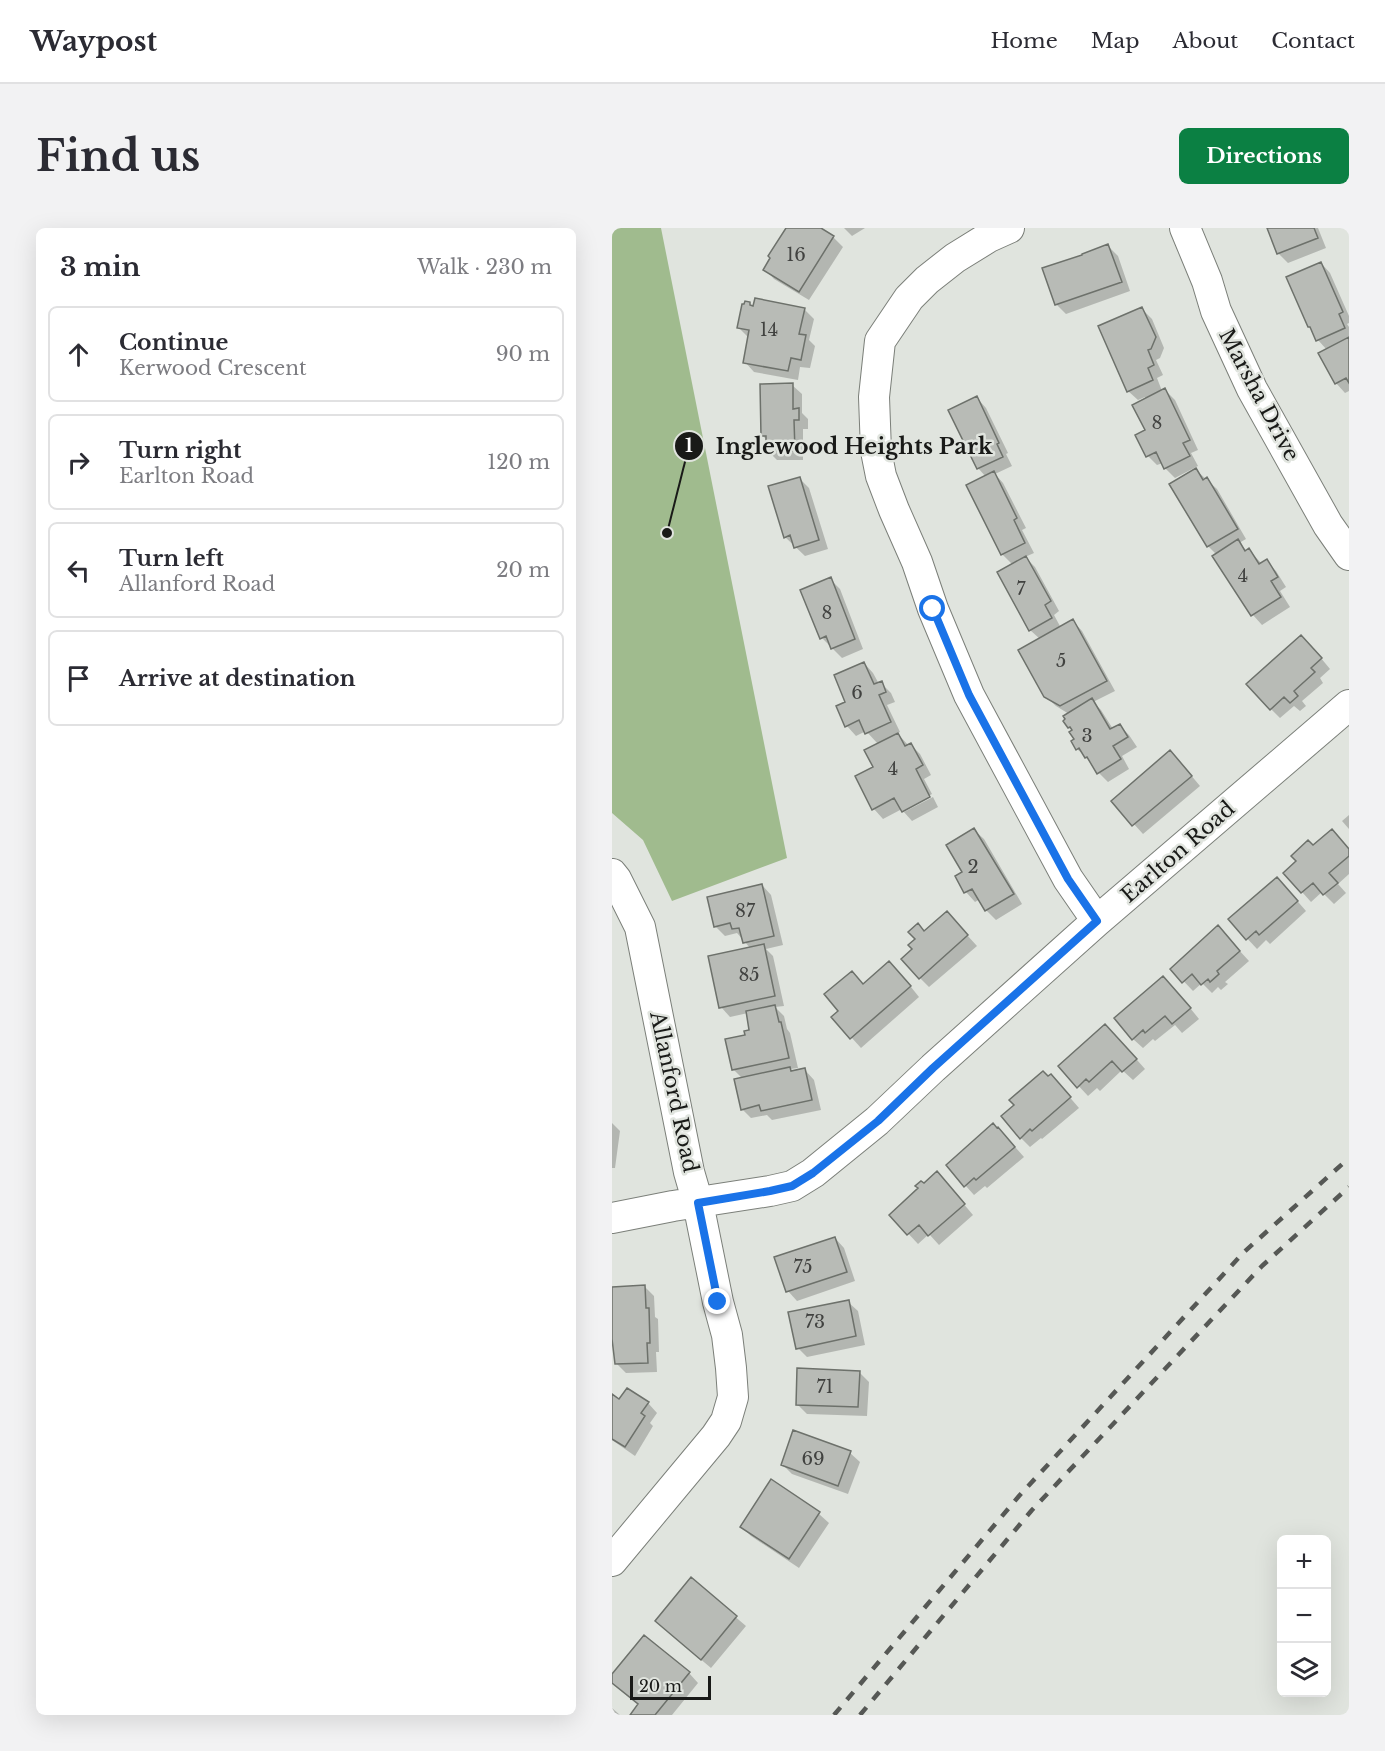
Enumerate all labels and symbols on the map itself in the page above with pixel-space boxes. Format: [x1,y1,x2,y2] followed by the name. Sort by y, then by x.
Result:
[786,244,806,266] house number: 16
[760,319,778,341] house number: 14
[1213,324,1305,466] street label: Marsha Drive
[1152,412,1162,434] house number: 8
[674,426,1005,466] callout: Inglewood Heights Park
[715,433,993,460] text: Inglewood Heights Park
[685,435,693,457] text: 1
[1238,565,1248,587] house number: 4
[1016,578,1026,600] house number: 7
[919,595,945,621] route start
[822,602,832,624] house number: 8
[1056,650,1066,672] house number: 5
[851,682,863,704] house number: 6
[1081,725,1093,747] house number: 3
[888,758,898,780] house number: 4
[1116,796,1240,908] street label: Earlton Road
[967,856,979,878] house number: 2
[735,900,756,922] house number: 87
[738,964,760,986] house number: 85
[644,1008,704,1175] street label: Allanford Road
[793,1256,813,1278] house number: 75
[704,1288,730,1314] route end
[805,1311,825,1333] house number: 73
[816,1376,834,1398] house number: 71
[801,1448,825,1470] house number: 69
[630,1673,711,1700] scale bar

